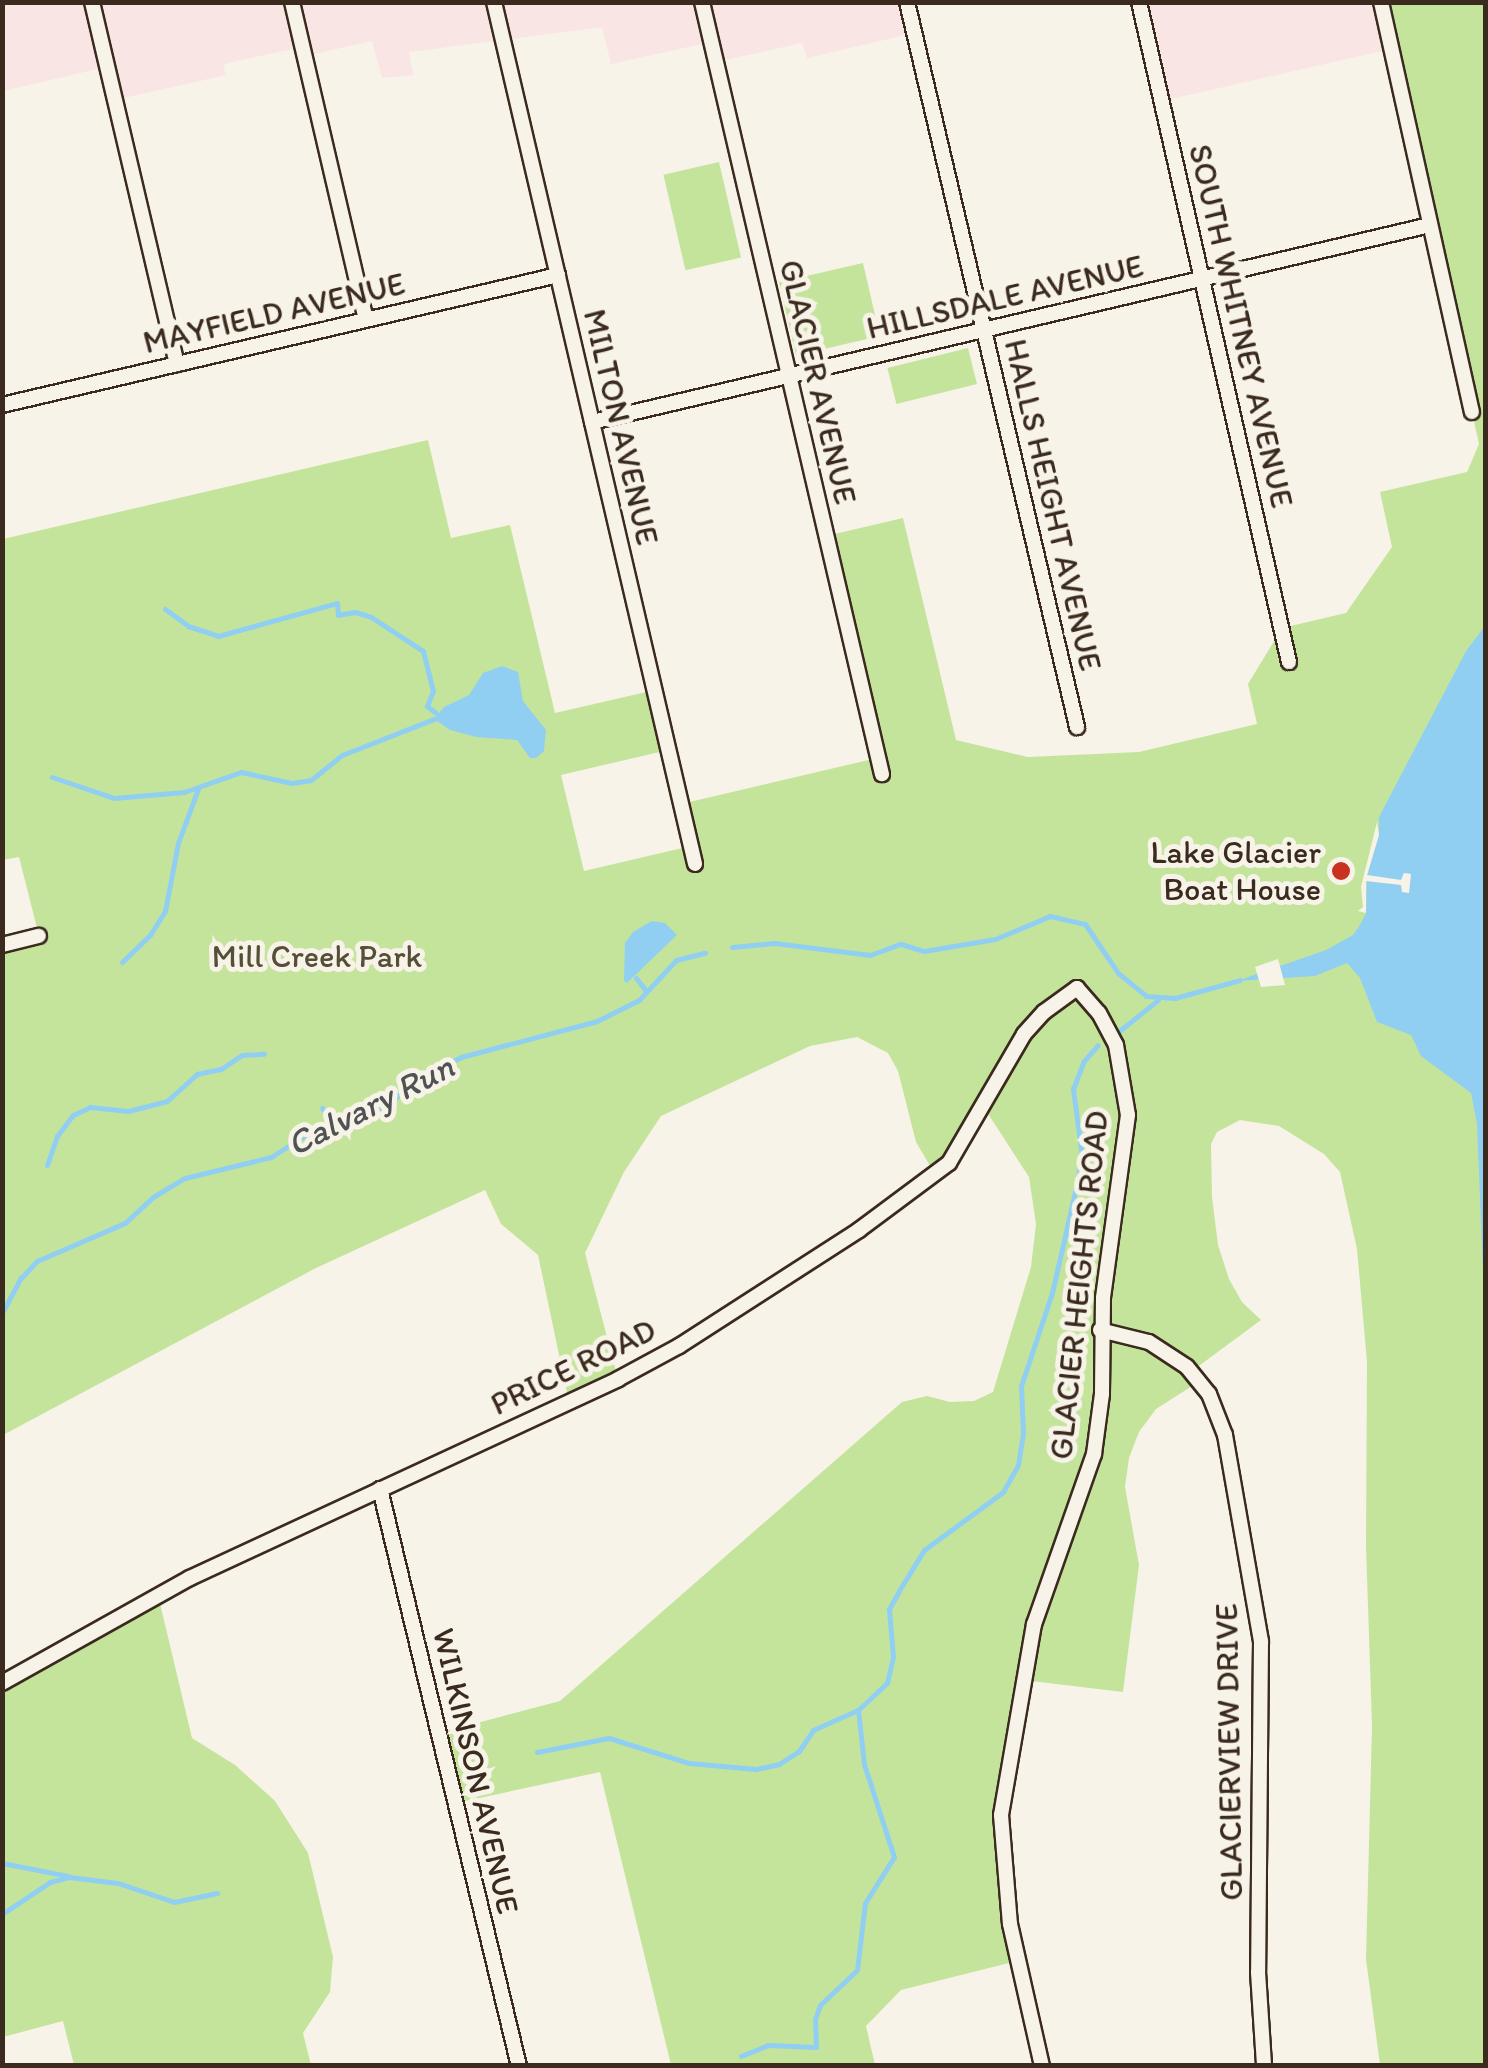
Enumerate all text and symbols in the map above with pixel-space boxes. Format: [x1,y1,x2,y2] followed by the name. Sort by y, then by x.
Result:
[1181,141,1301,511] street label: SOUTH WHITNEY AVENUE
[863,246,1147,348] street label: HILLSDALE AVENUE
[771,257,865,507] street label: GLACIER AVENUE
[140,264,408,362] street label: MAYFIELD AVENUE
[575,306,667,548] street label: MILTON AVENUE
[997,338,1109,672] street label: HALLS HEIGHT AVENUE
[1151,834,1321,909] place label: Lake Glacier Boat House
[1330,860,1352,882] marker: Lake Glacier Boat House
[213,937,421,975] park label: Mill Creek Park
[279,1045,461,1165] water label: Calvary Run
[1042,1109,1116,1461] street label: GLACIER HEIGHTS ROAD
[484,1311,662,1423] street label: PRICE ROAD
[1207,1603,1251,1901] street label: GLACIERVIEW DRIVE
[424,1624,528,1918] street label: WILKINSON AVENUE

